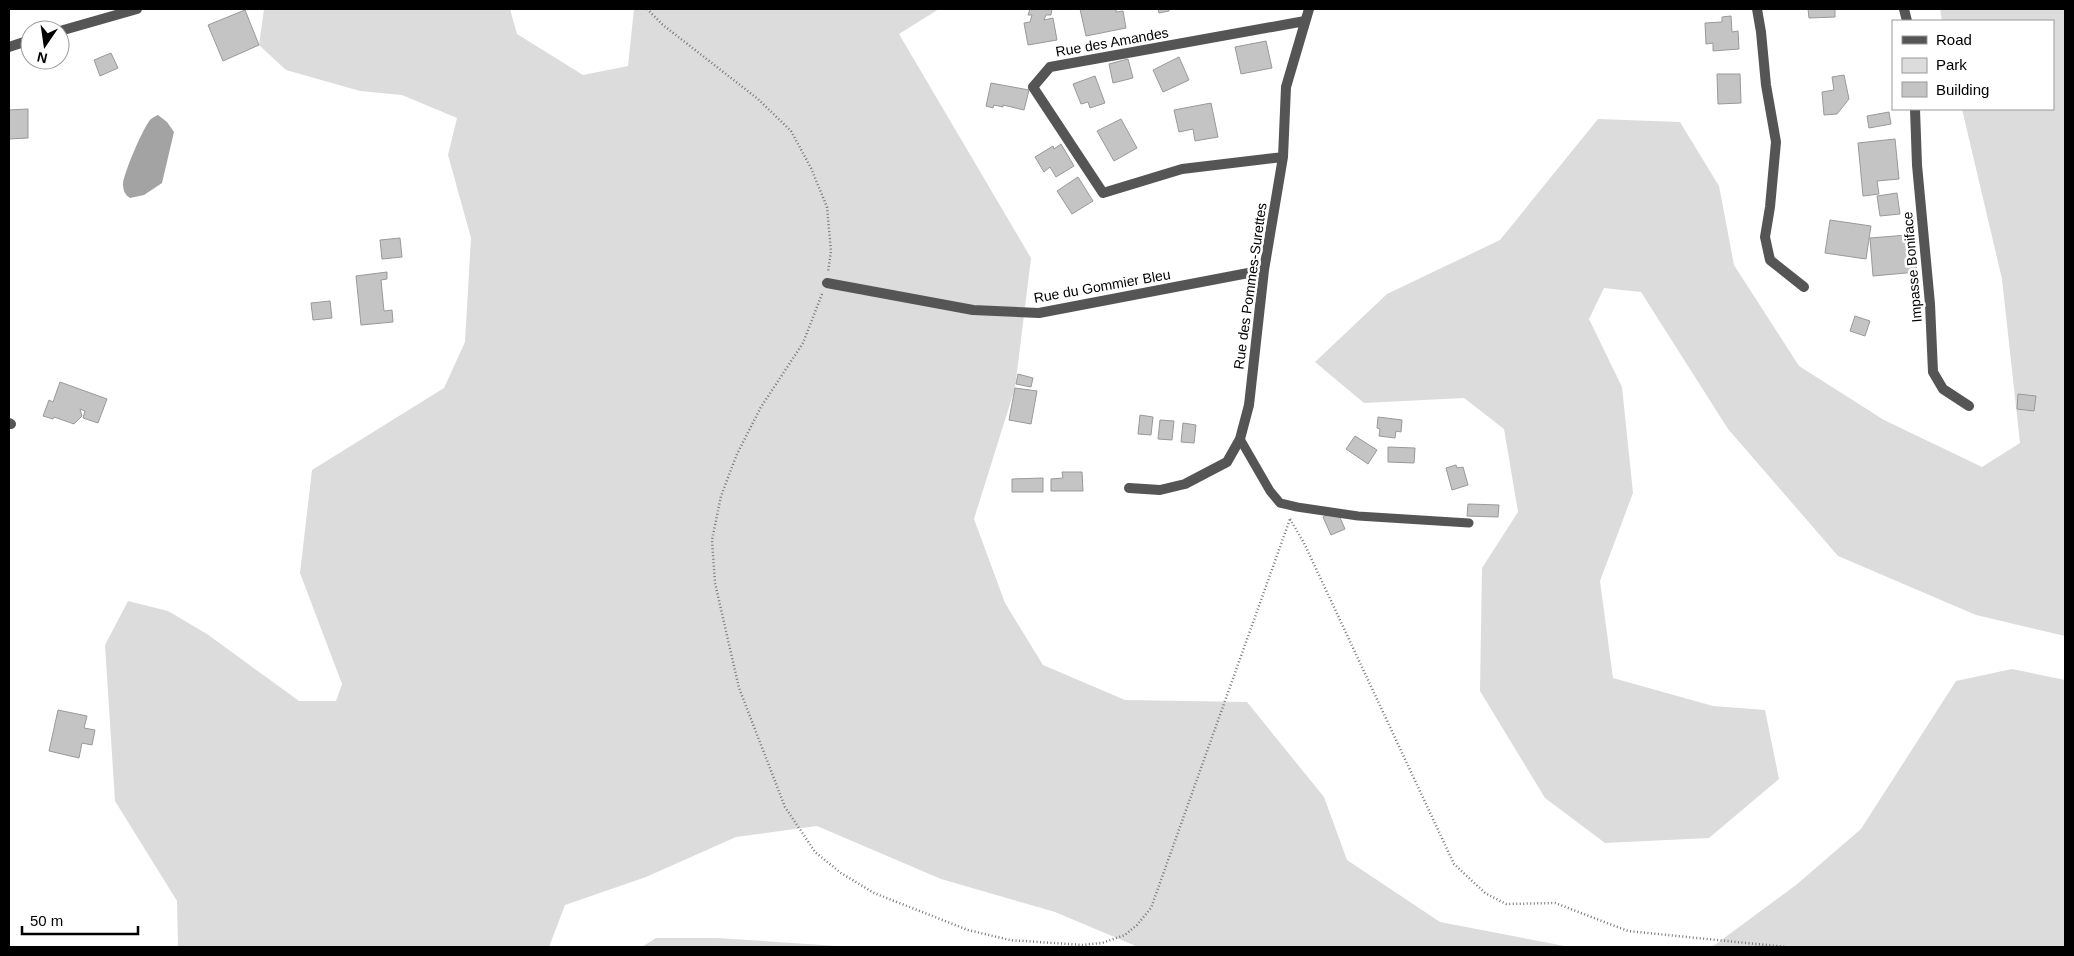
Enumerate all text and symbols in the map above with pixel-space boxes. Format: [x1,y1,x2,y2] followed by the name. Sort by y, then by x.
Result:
[20,20,70,70] north arrow
[1892,20,2054,110] legend
[1054,24,1170,60] street label: Rue des Amandes
[1936,31,1972,48] text: Road
[35,49,49,67] text: N
[1936,56,1967,73] text: Park
[1936,81,1989,98] text: Building
[1230,202,1270,370] street label: Rue des Pommes-Surettes
[1899,211,1925,323] street label: Impasse Boniface
[1032,266,1172,306] street label: Rue du Gommier Bleu
[22,904,139,936] scale bar
[30,912,63,929] text: 50 m

